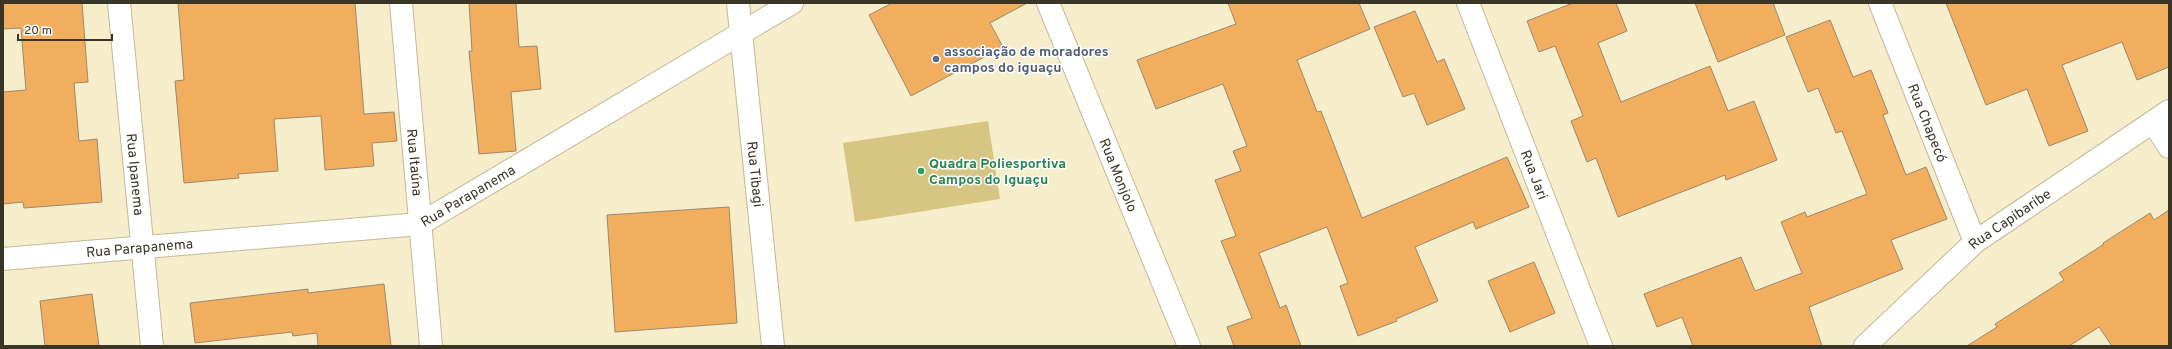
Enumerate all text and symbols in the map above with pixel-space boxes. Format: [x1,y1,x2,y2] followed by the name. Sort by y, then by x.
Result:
[18,16,112,42] scale bar
[24,23,52,39] text: 20 m
[944,44,1109,77] place label: associação de moradores campos do iguaçu
[931,54,941,64] marker: associação de moradores campos do iguaçu
[1903,82,1950,165] street label: Rua Chapecó
[402,128,425,197] street label: Rua Itaúna
[122,132,146,216] street label: Rua Ipanema
[1095,136,1140,215] street label: Rua Monjolo
[742,141,766,208] street label: Rua Tibagi
[1516,148,1550,202] street label: Rua Jari
[929,156,1066,189] place label: Quadra Poliesportiva Campos do Iguaçu
[418,162,519,232] street label: Rua Parapanema
[916,166,926,176] marker: Quadra Poliesportiva Campos do Iguaçu
[1966,186,2055,254] street label: Rua Capibaribe
[85,236,194,262] street label: Rua Parapanema

